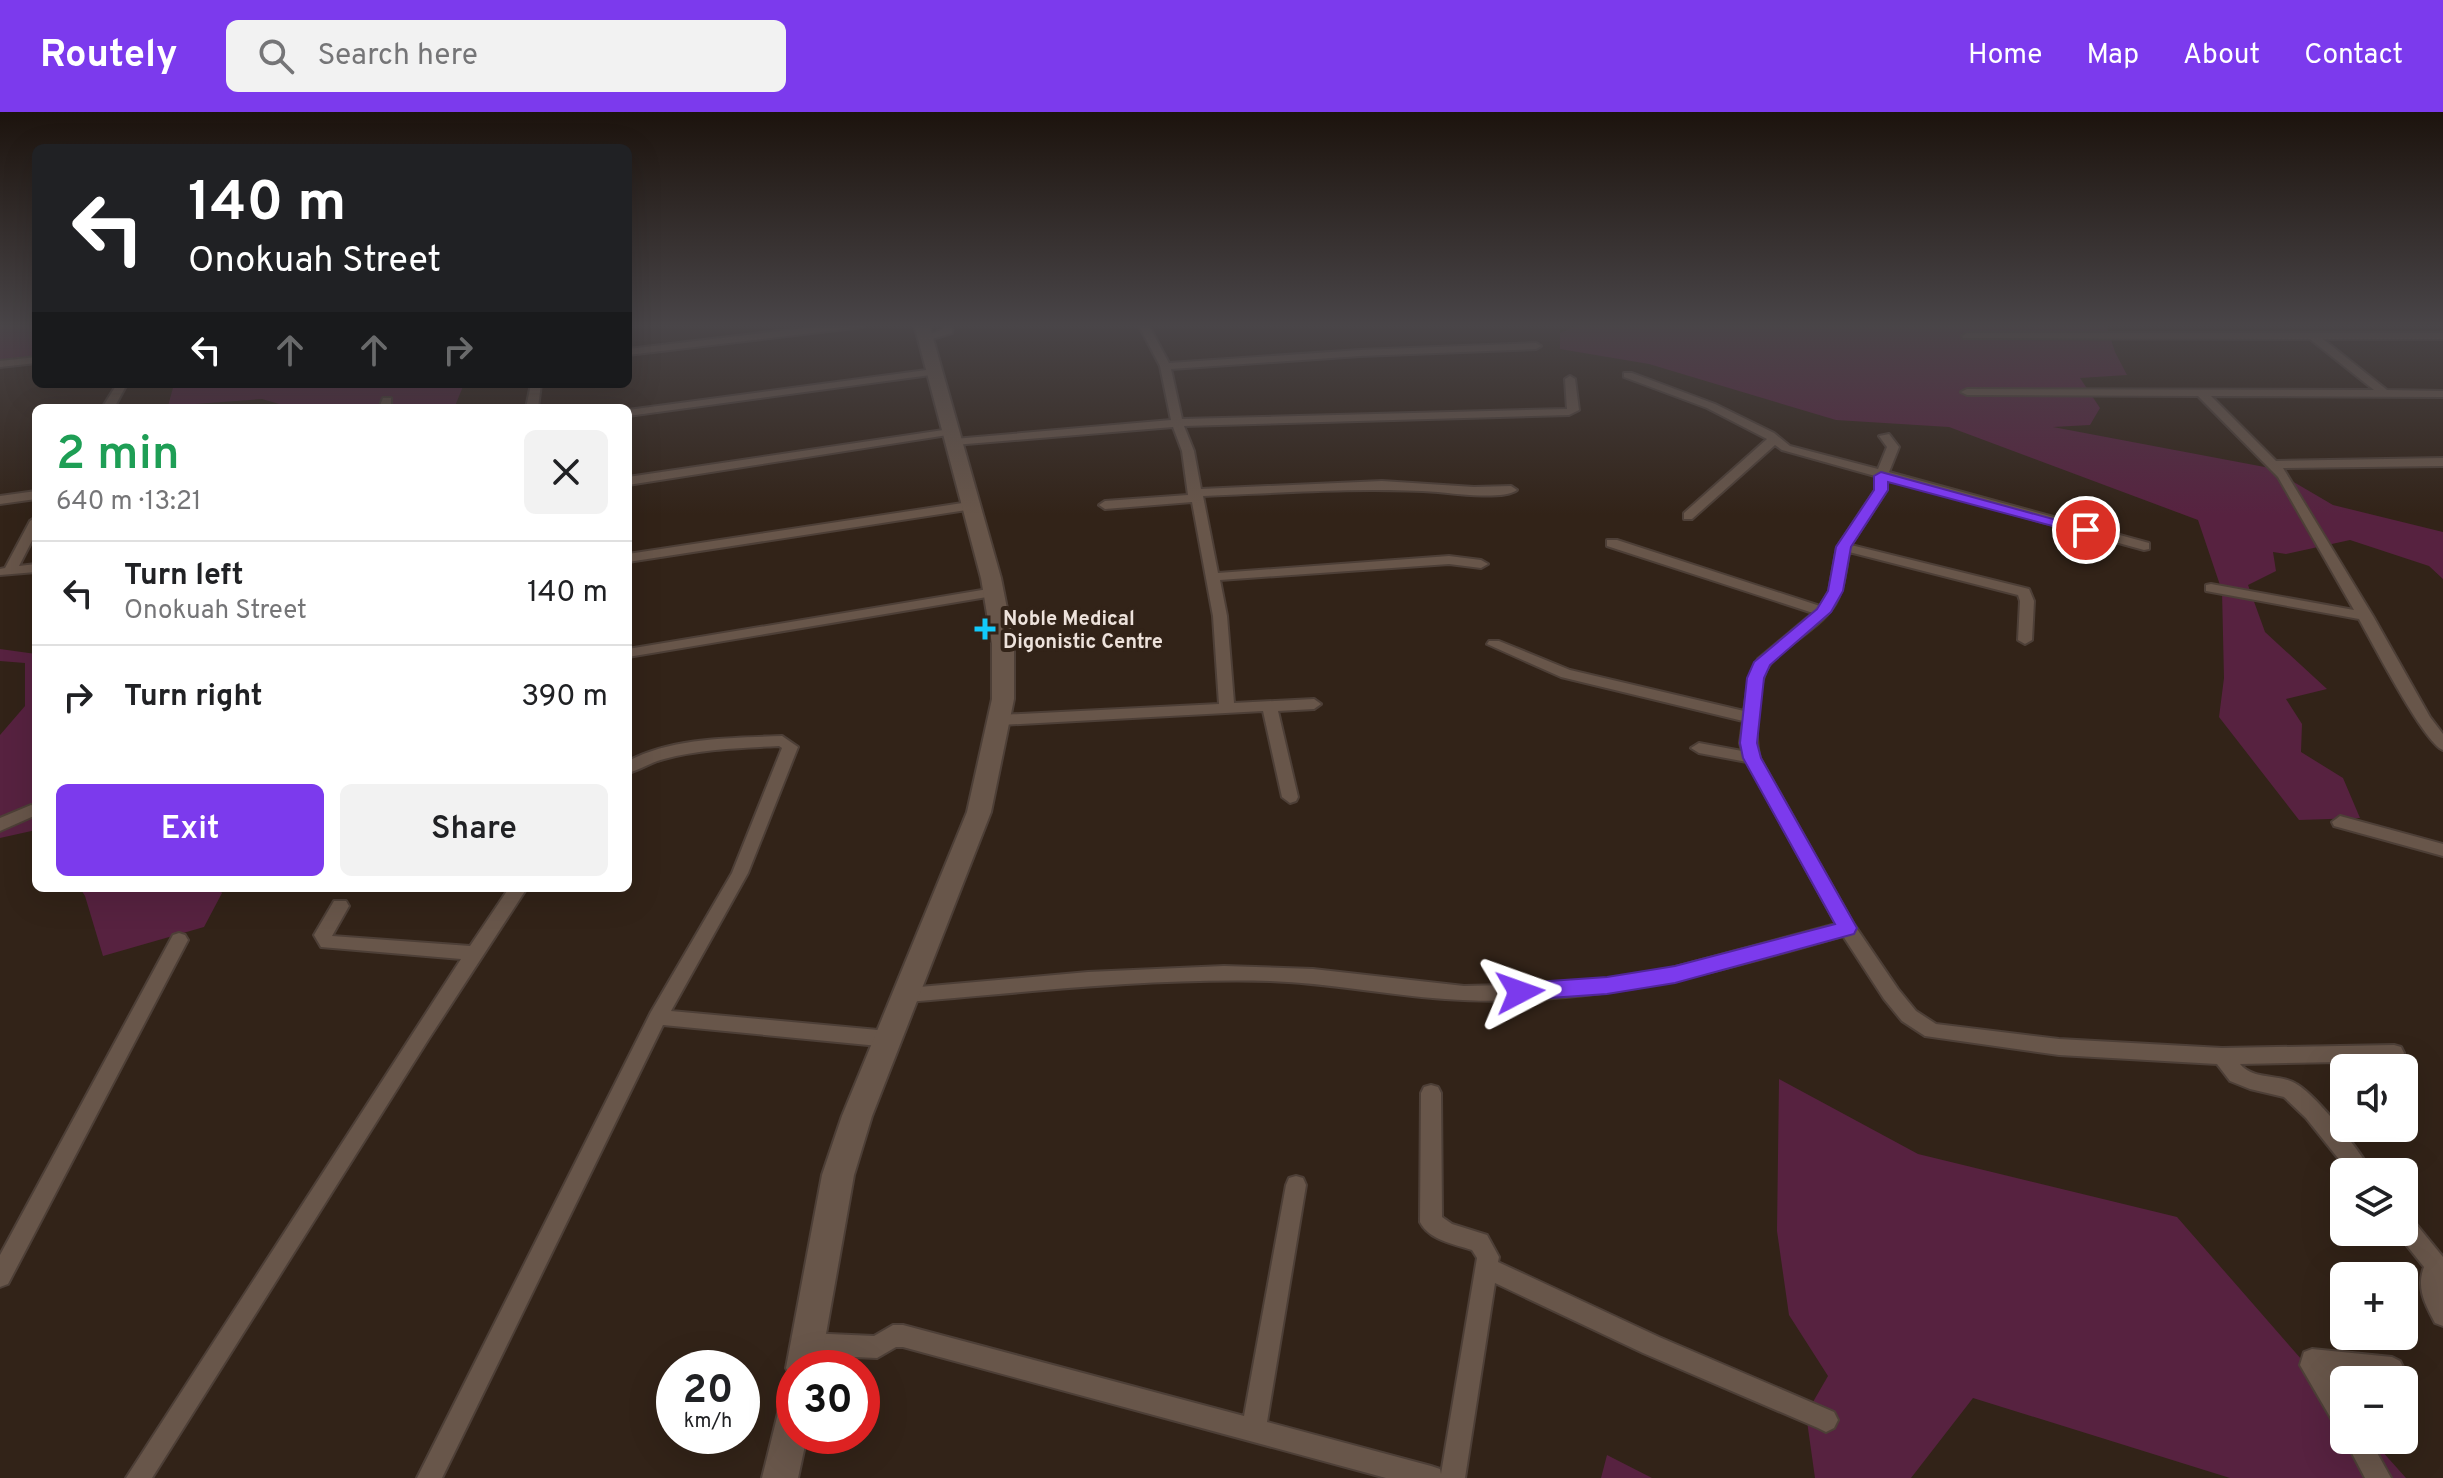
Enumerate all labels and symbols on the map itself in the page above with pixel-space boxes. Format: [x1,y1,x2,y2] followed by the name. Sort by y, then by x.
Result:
[2052,496,2120,564] pin
[1003,607,1163,656] place label: Noble Medical Digonistic Centre
[974,618,996,640] marker: Noble Medical Digonistic Centre
[1478,950,1562,1034] position arrow
[776,1350,880,1454] speed limit sign: 30

